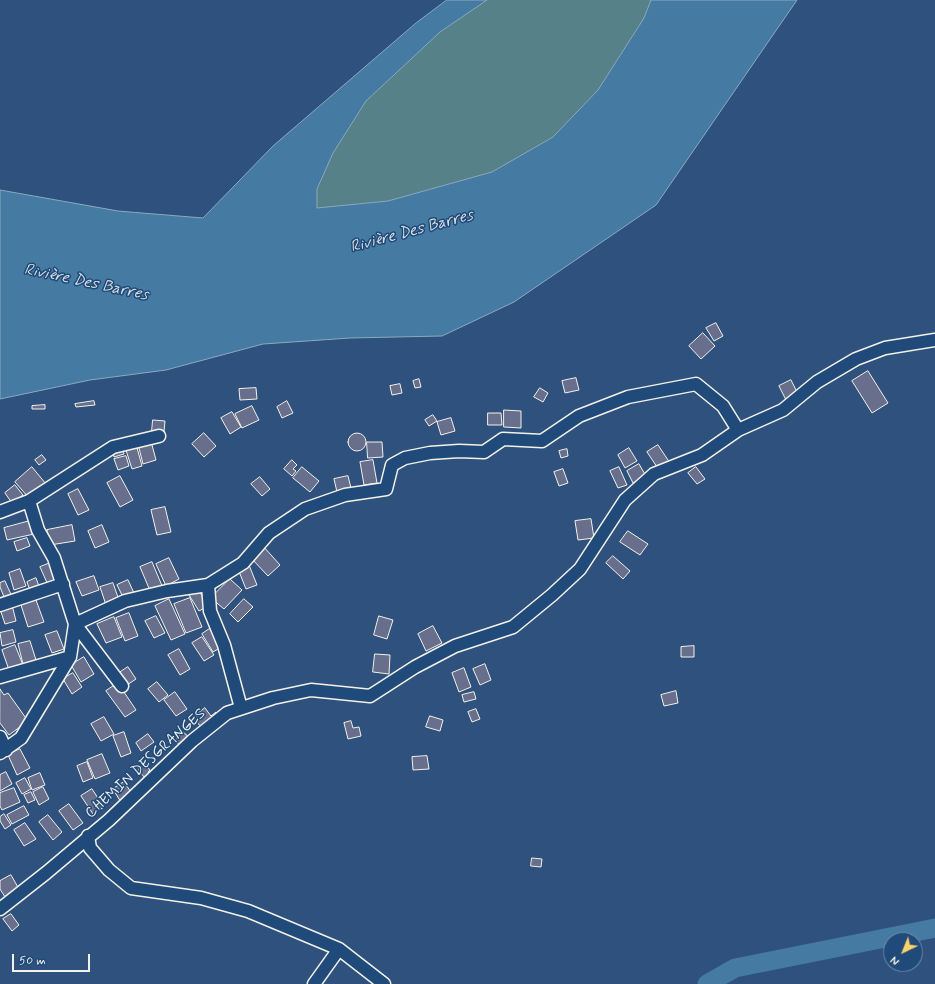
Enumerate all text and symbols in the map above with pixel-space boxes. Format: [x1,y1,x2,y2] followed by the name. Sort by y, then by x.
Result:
[349,206,475,258] water label: Rivière Des Barres
[22,260,150,306] water label: Rivière Des Barres
[82,705,210,823] street label: CHEMIN DESGRANGES
[883,932,923,972] north arrow
[14,946,92,972] scale bar
[888,952,903,968] text: N
[19,953,46,969] text: 50 m

